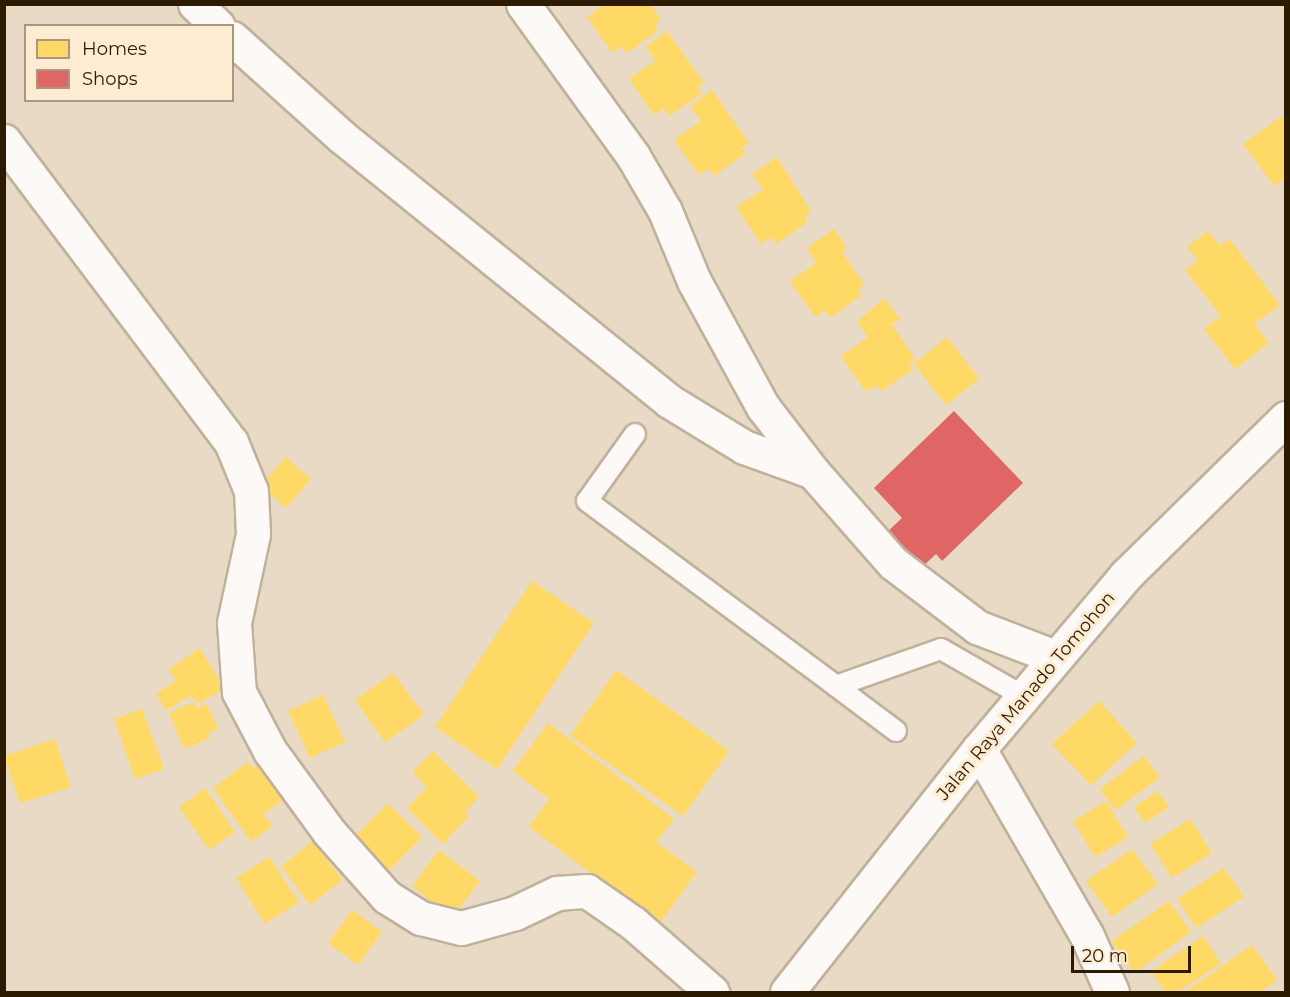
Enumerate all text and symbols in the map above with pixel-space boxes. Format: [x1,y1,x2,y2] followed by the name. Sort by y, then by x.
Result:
[24,24,234,102] legend
[82,38,147,60] text: Homes
[82,68,138,90] text: Shops
[932,587,1120,805] street label: Jalan Raya Manado Tomohon
[1074,934,1194,972] scale bar
[1082,945,1128,967] text: 20 m

